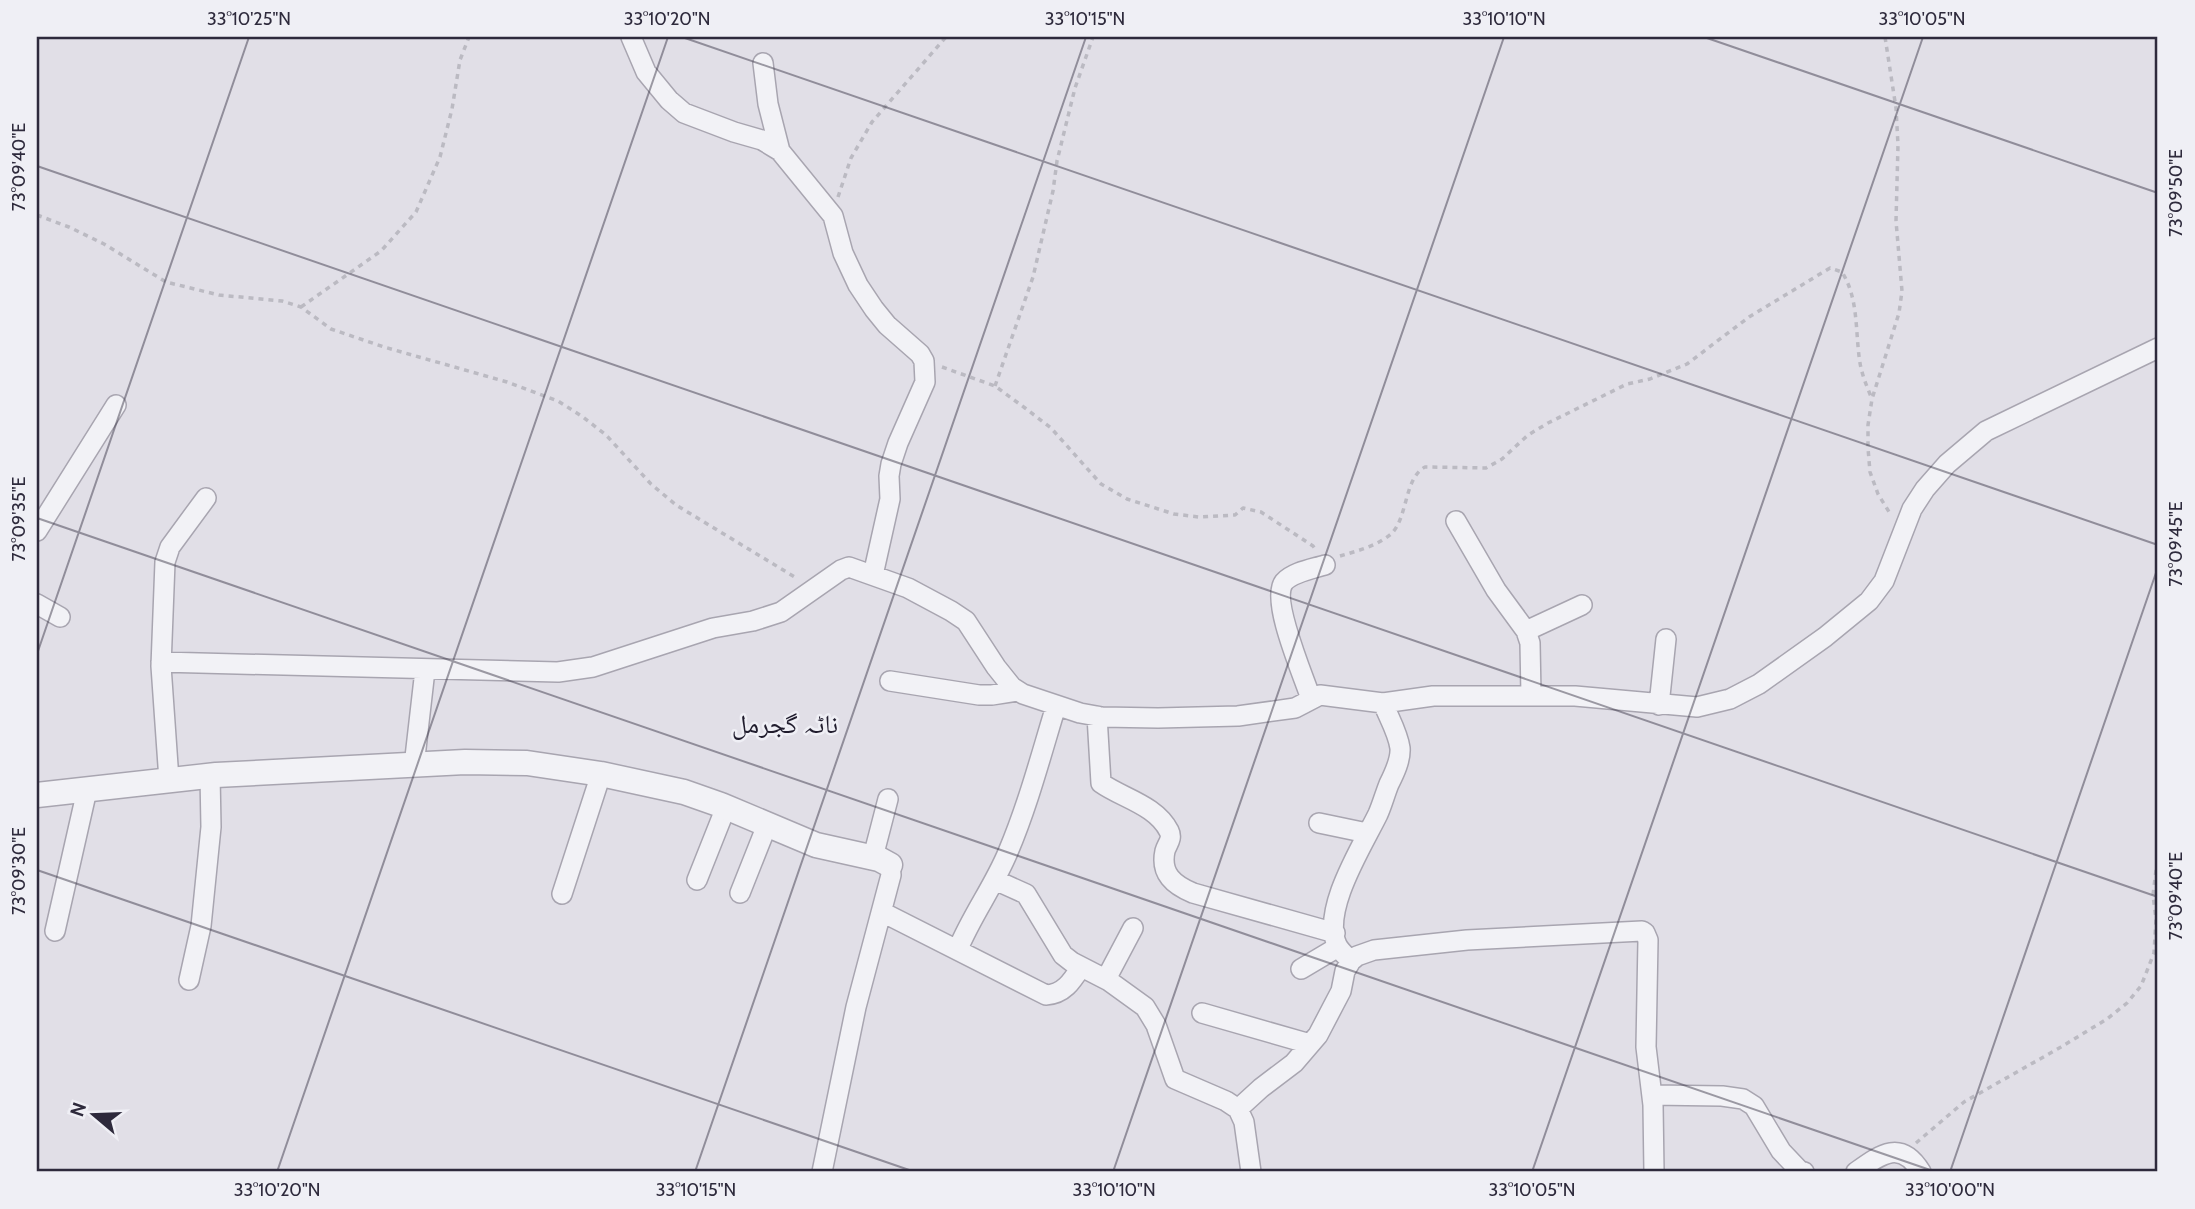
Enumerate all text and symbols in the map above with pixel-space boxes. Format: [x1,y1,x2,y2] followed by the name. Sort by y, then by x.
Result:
[207,8,291,30] text: 33°10'25"N
[624,8,710,30] text: 33°10'20"N
[1045,8,1125,30] text: 33°10'15"N
[1462,8,1546,30] text: 33°10'10"N
[1878,8,1966,30] text: 33°10'05"N
[8,123,30,211] text: 73°09'40"E
[2165,149,2187,237] text: 73°09'50"E
[8,476,30,562] text: 73°09'35"E
[2165,501,2187,587] text: 73°09'45"E
[732,708,838,740] district label: ناٹہ گجرمل
[8,827,30,915] text: 73°09'30"E
[2165,852,2187,940] text: 73°09'40"E
[60,1080,130,1150] north arrow
[65,1100,91,1120] text: N
[234,1179,320,1201] text: 33°10'20"N
[656,1179,736,1201] text: 33°10'15"N
[1072,1179,1156,1201] text: 33°10'10"N
[1488,1179,1576,1201] text: 33°10'05"N
[1905,1179,1995,1201] text: 33°10'00"N

